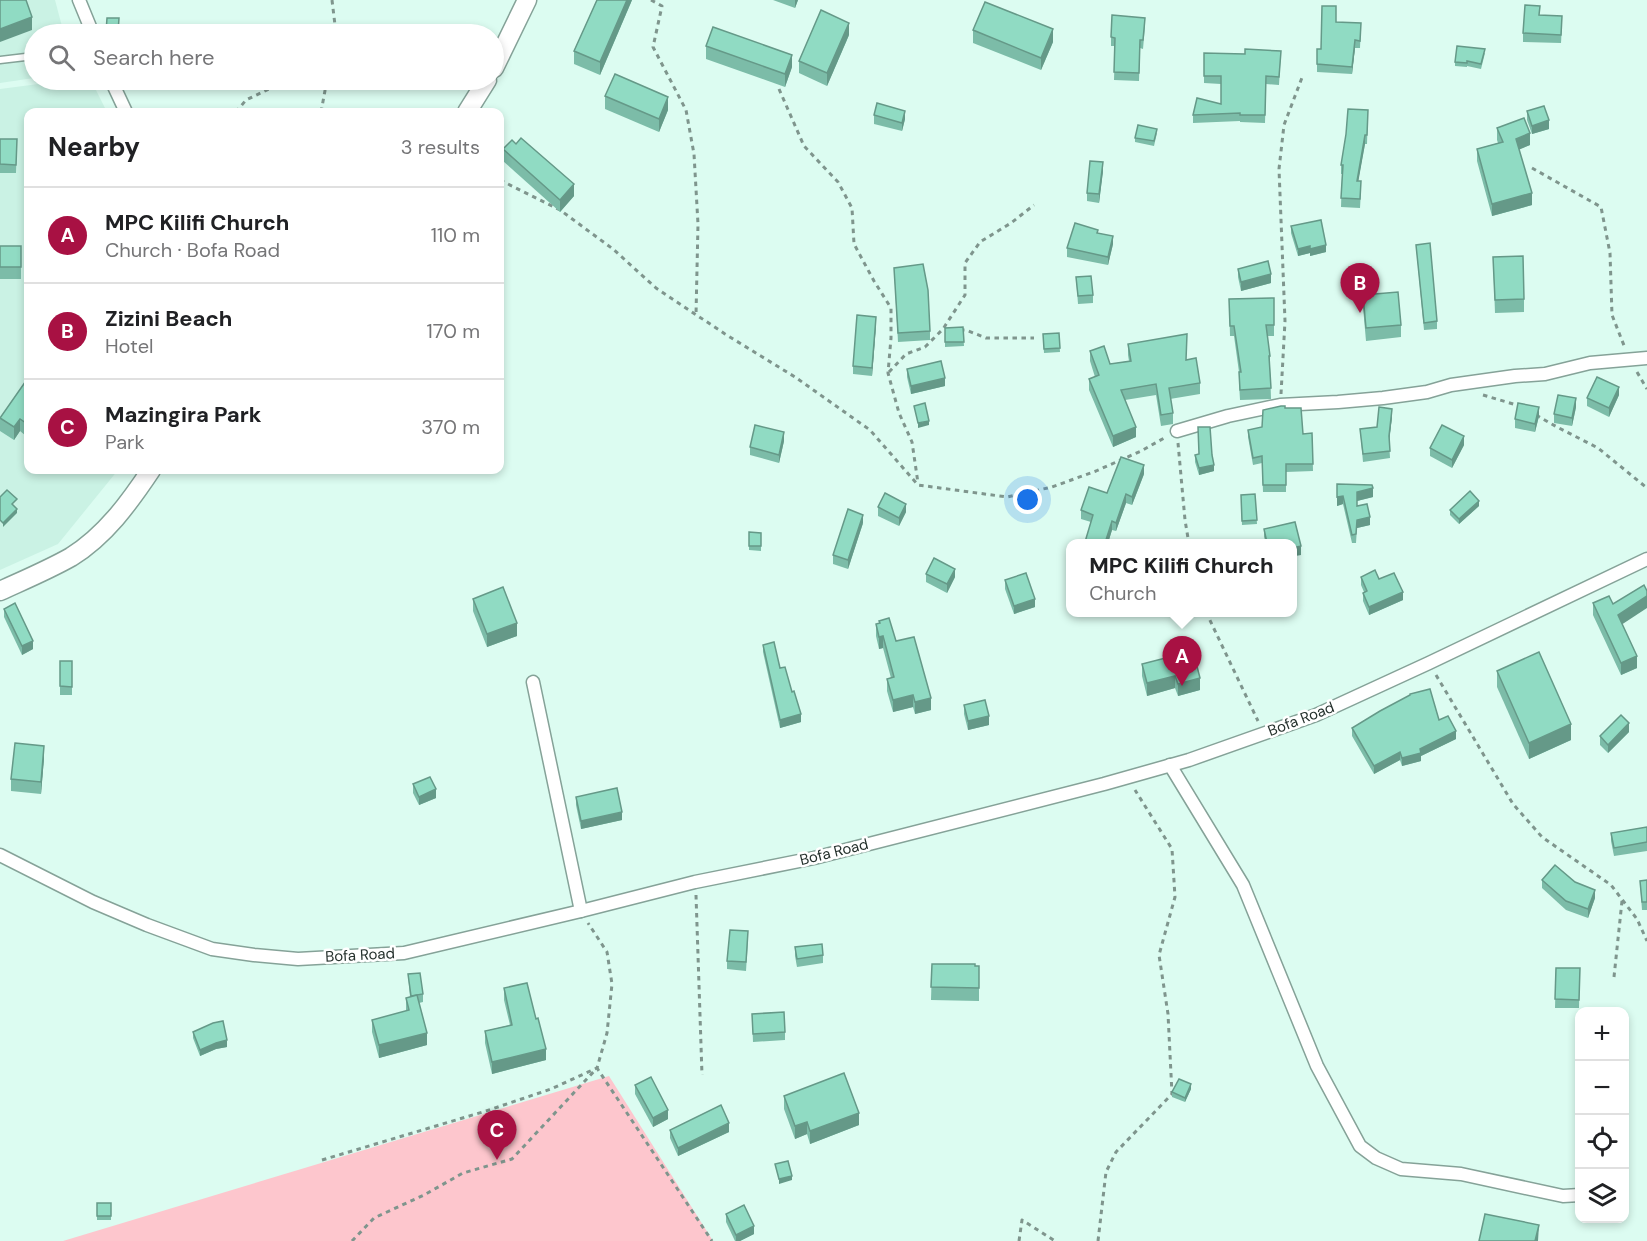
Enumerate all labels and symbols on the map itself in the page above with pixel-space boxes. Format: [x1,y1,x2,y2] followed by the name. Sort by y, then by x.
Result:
[1340,264,1380,313] pin: B
[1013,485,1042,514] your location
[1162,636,1202,686] pin: A
[1265,697,1337,741] street label: Bofa Road
[798,834,870,870] street label: Bofa Road
[325,943,395,967] street label: Bofa Road
[478,1110,516,1160] pin: C

